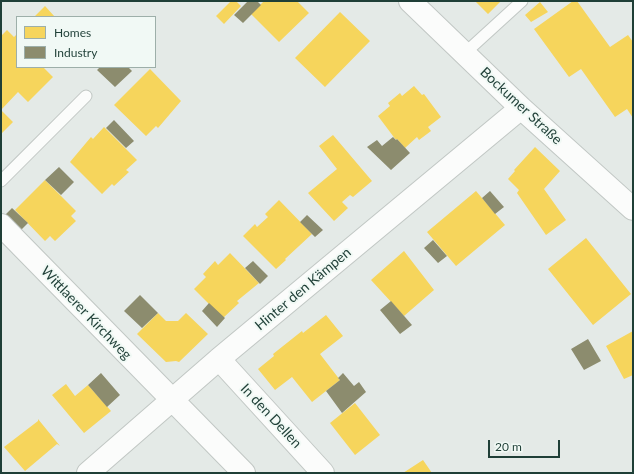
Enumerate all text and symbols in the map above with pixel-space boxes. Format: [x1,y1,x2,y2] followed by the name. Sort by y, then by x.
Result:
[16,16,156,68] legend
[54,25,91,40] text: Homes
[54,45,97,60] text: Industry
[477,64,565,148] street label: Bockumer Straße
[252,244,354,334] street label: Hinter den Kämpen
[37,263,135,363] street label: Wittlaerer Kirchweg
[237,380,305,452] street label: In den Dellen
[490,432,562,458] scale bar
[495,439,522,454] text: 20 m

